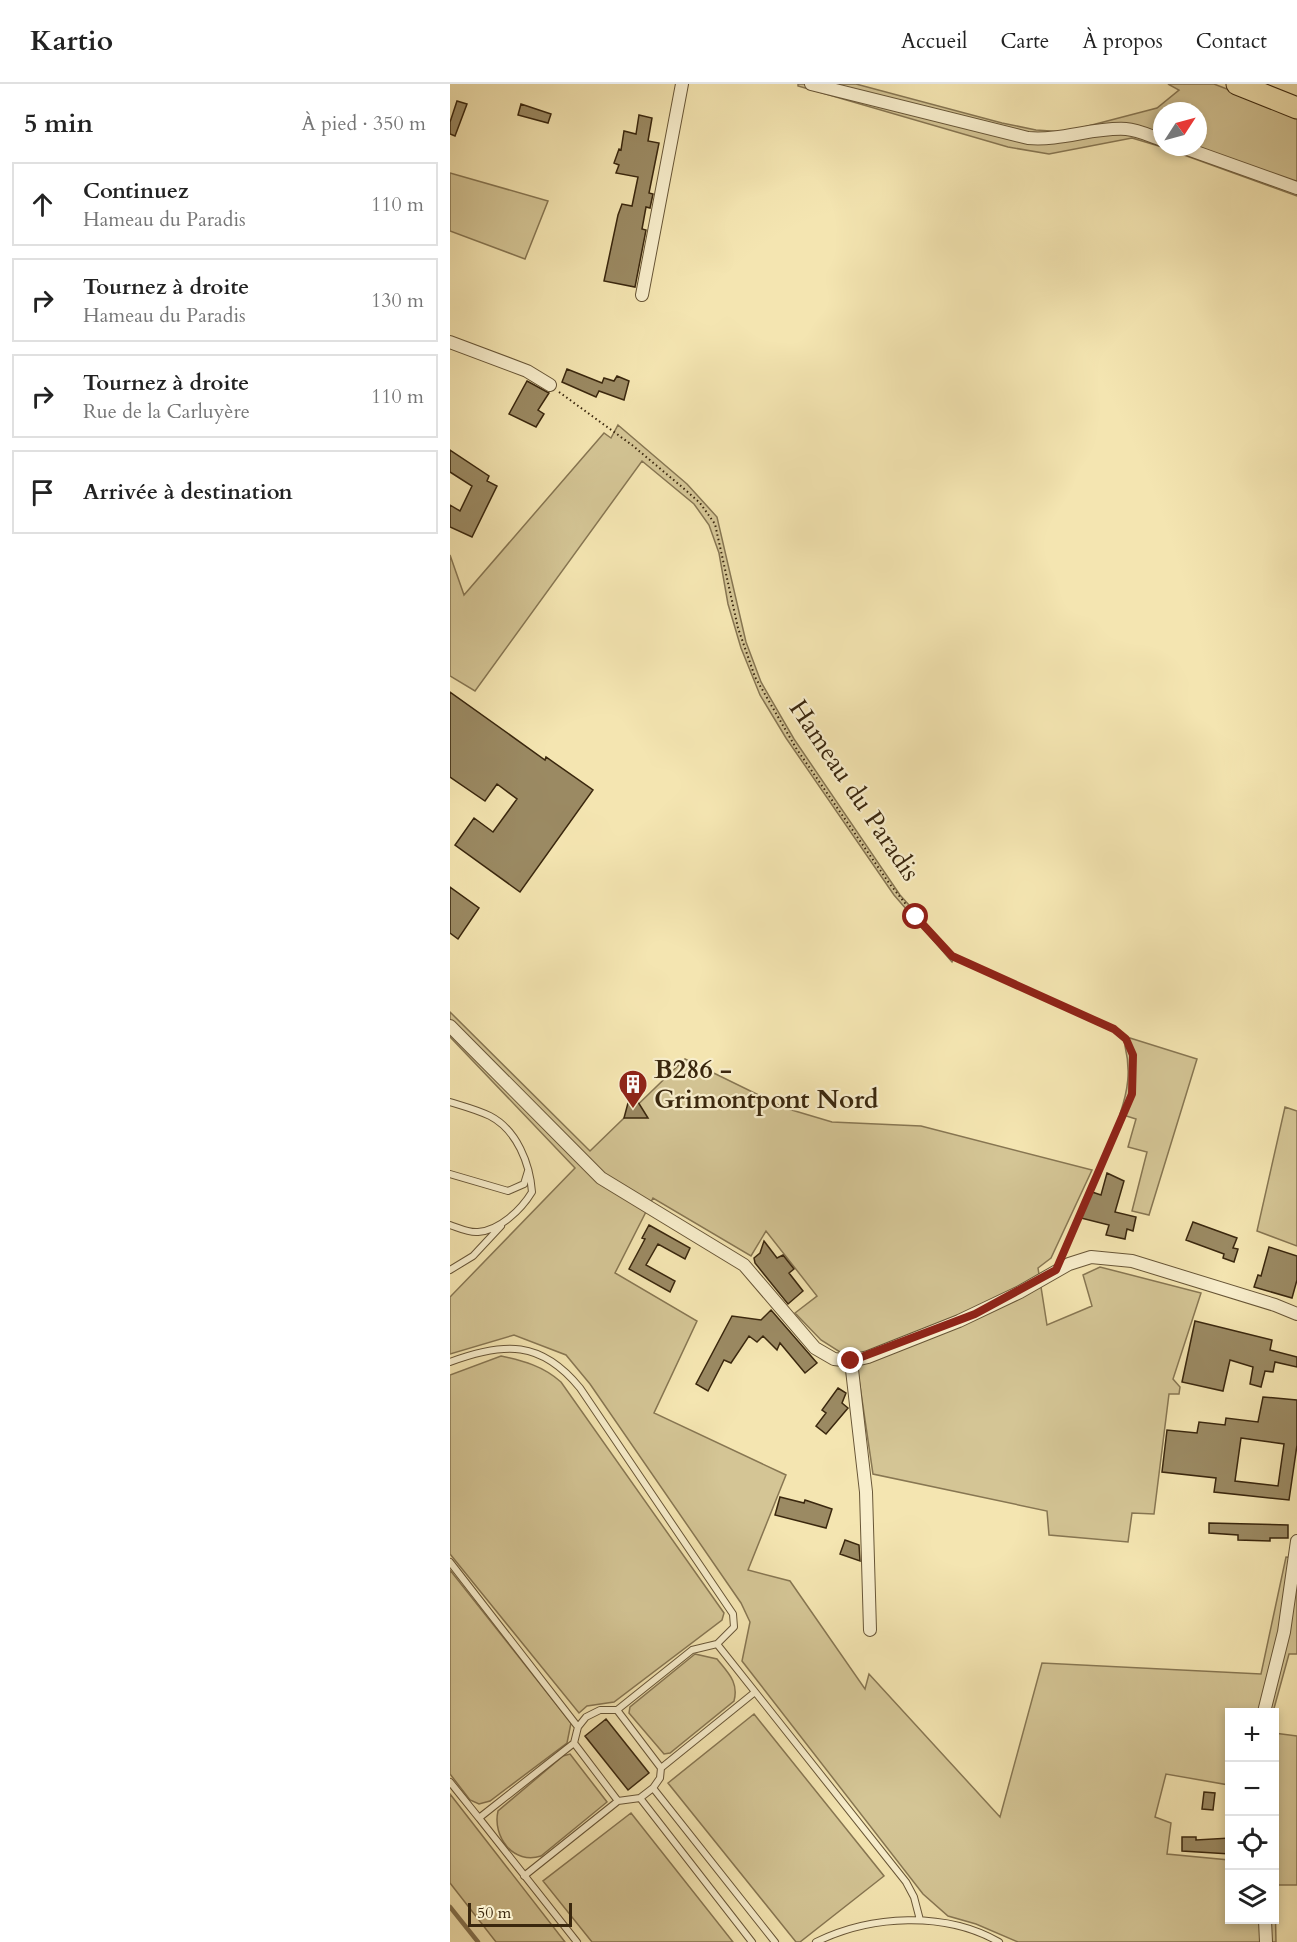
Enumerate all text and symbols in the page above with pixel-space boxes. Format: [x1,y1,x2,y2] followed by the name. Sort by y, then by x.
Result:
[30,22,113,60] text: Kartio
[901,27,967,56] text: Accueil
[1000,27,1049,56] text: Carte
[1082,27,1163,56] text: À propos
[1196,27,1267,56] text: Contact
[1153,102,1207,156] north arrow
[24,106,93,141] text: 5 min
[302,110,426,137] text: À pied · 350 m
[83,176,189,206] text: Continuez
[26,188,59,221] icon: ahead
[371,191,424,218] text: 110 m
[83,206,246,233] text: Hameau du Paradis
[83,272,249,302] text: Tournez à droite
[26,284,59,317] icon: right
[371,287,424,314] text: 130 m
[83,302,246,329] text: Hameau du Paradis
[83,368,249,398] text: Tournez à droite
[26,380,59,413] icon: right
[371,383,424,410] text: 110 m
[83,398,250,425] text: Rue de la Carluyère
[26,476,59,509] icon: arrive
[83,477,293,507] text: Arrivée à destination
[781,693,928,888] street label: Hameau du Paradis
[902,903,928,929] route start
[654,1052,879,1117] place label: B286 - Grimontpont Nord
[617,1068,649,1110] building icon: B286 - Grimontpont Nord
[837,1347,863,1373] route end
[1225,1708,1279,1924] map controls
[1225,1708,1279,1762] button: +
[1225,1762,1279,1816] button: −
[1225,1816,1279,1870] button: locate
[1225,1870,1279,1924] button: layers
[468,1900,572,1928] scale bar
[477,1902,511,1924] text: 50 m

